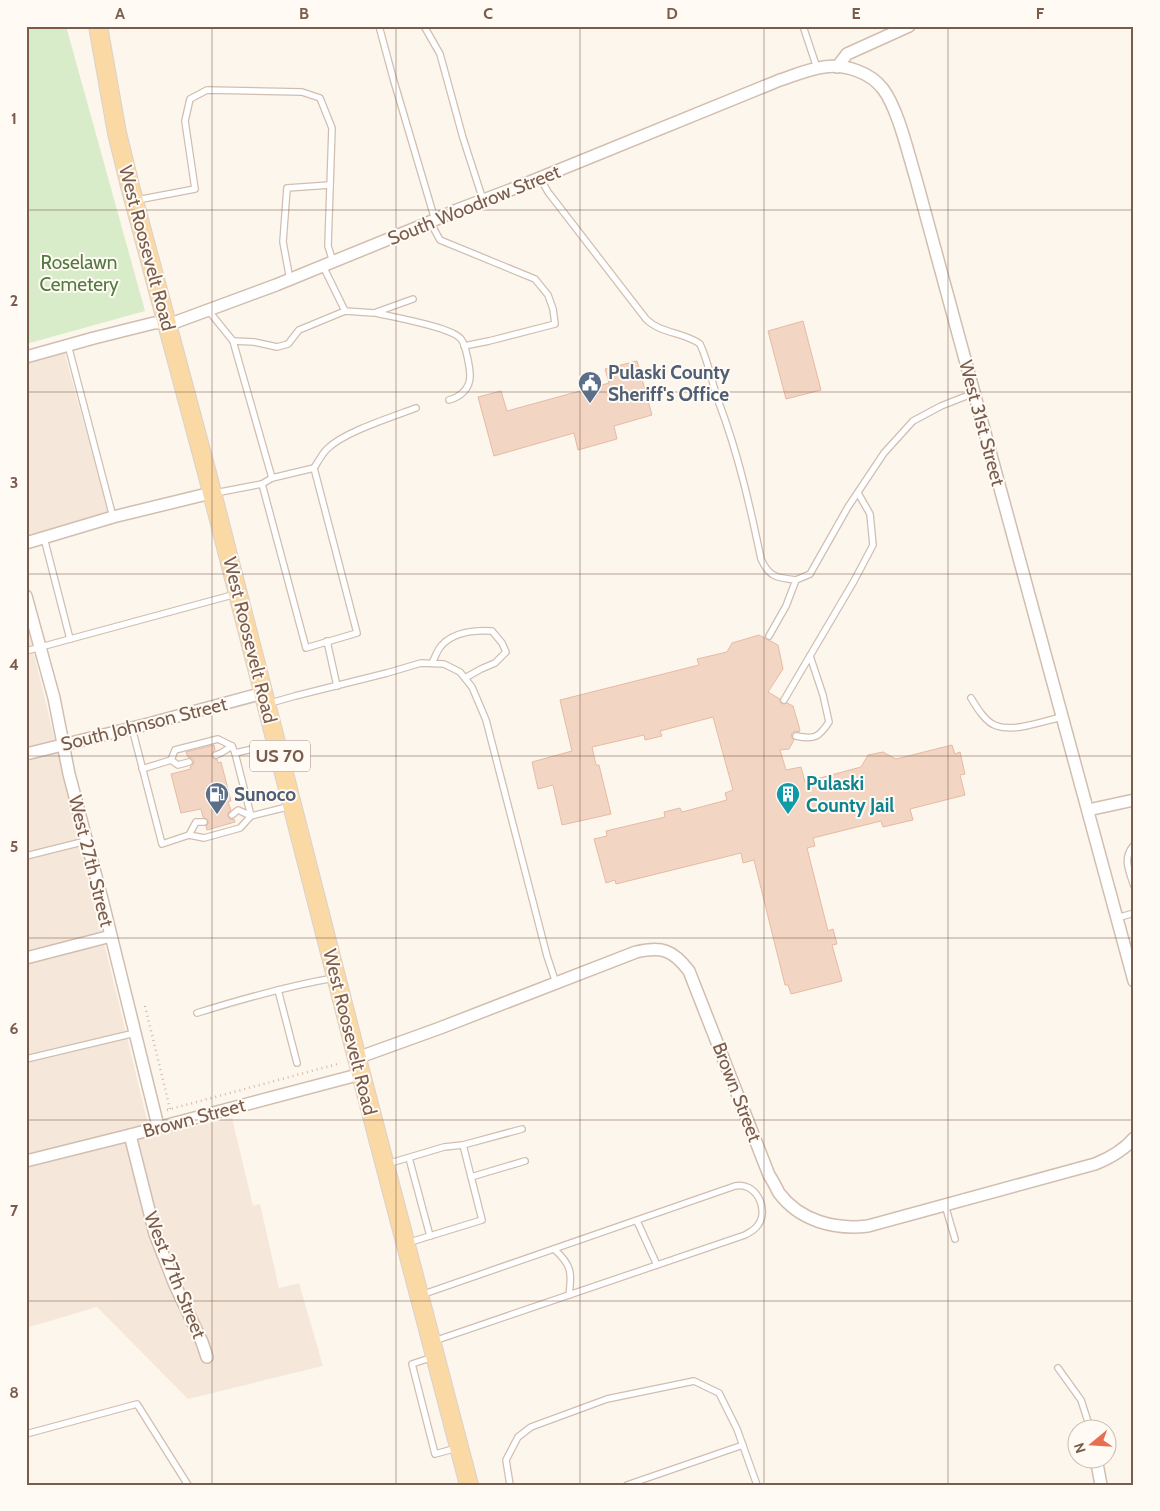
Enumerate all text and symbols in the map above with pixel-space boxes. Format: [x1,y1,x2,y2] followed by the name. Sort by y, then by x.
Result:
[115,4,125,23] text: A
[299,4,309,23] text: B
[483,4,493,23] text: C
[666,4,678,23] text: D
[851,4,861,23] text: E
[1036,4,1045,23] text: F
[11,109,17,128] text: 1
[384,160,564,250] street label: South Woodrow Street
[114,163,180,333] street label: West Roosevelt Road
[39,251,119,296] park label: Roselawn Cemetery
[10,291,18,310] text: 2
[954,358,1010,489] street label: West 31st Street
[608,361,731,406] place label: Pulaski County Sheriff's Office
[577,370,603,404] public building icon: Pulaski County Sheriff's Office
[10,473,18,492] text: 3
[218,555,282,725] street label: West Roosevelt Road
[9,655,19,674] text: 4
[59,692,230,756] street label: South Johnson Street
[250,740,310,771] road number: US 70
[806,772,894,817] place label: Pulaski County Jail
[204,781,230,815] fuel station icon: Sunoco
[775,781,801,815] building icon: Pulaski County Jail
[234,783,296,806] place label: Sunoco
[64,793,119,930] street label: West 27th Street
[10,837,18,856] text: 5
[318,947,382,1117] street label: West Roosevelt Road
[10,1019,19,1038] text: 6
[707,1039,767,1146] street label: Brown Street
[140,1093,248,1143] street label: Brown Street
[10,1201,19,1220] text: 7
[139,1208,211,1342] street label: West 27th Street
[9,1383,19,1402] text: 8
[1068,1418,1118,1468] north arrow
[1070,1441,1090,1456] text: N

